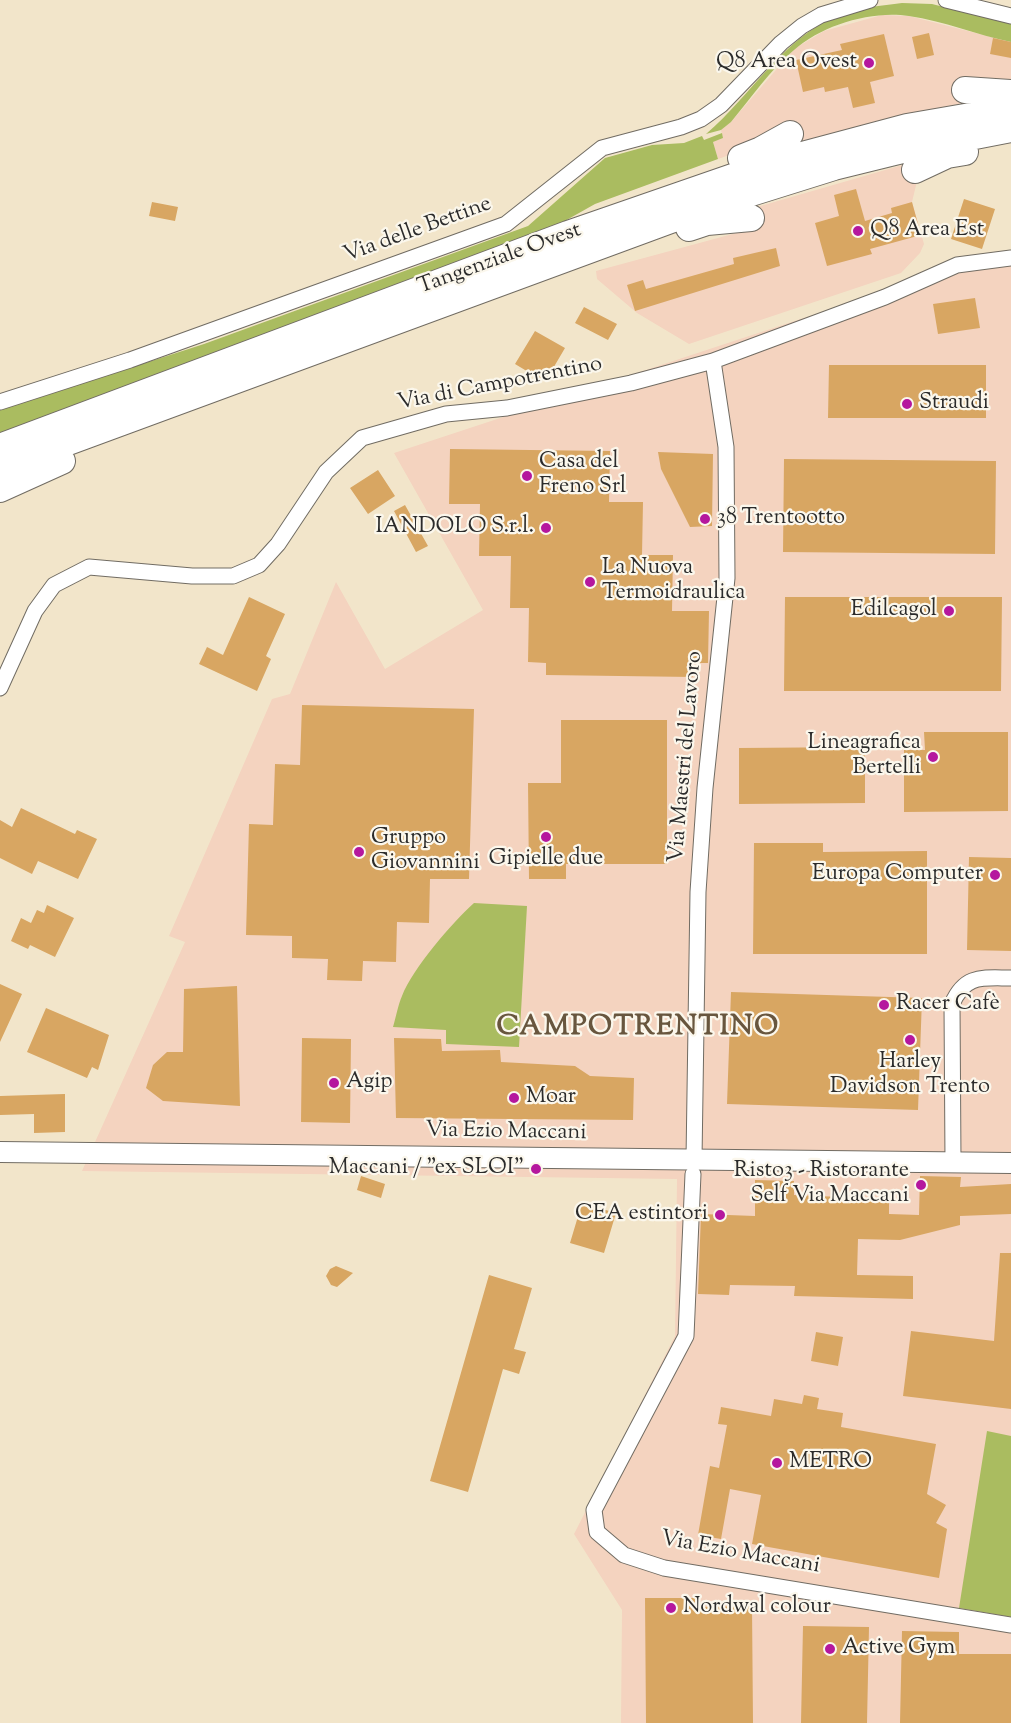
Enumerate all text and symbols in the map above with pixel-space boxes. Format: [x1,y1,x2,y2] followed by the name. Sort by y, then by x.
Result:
[716,50,857,76] place label: Q8 Area Ovest
[862,56,876,70] marker: Q8 Area Ovest
[341,192,495,270] street label: Via delle Bettine
[415,218,585,302] street label: Tangenziale Ovest
[870,218,984,244] place label: Q8 Area Est
[851,224,865,238] marker: Q8 Area Est
[395,352,605,418] street label: Via di Campotrentino
[919,391,989,417] place label: Straudi
[900,397,914,411] marker: Straudi
[539,450,626,502] place label: Casa del Freno Srl
[520,469,534,483] marker: Casa del Freno Srl
[717,506,845,532] place label: 38 Trentootto
[698,512,712,526] marker: 38 Trentootto
[376,515,534,541] place label: IANDOLO S.r.l.
[539,521,553,535] marker: IANDOLO S.r.l.
[602,556,746,608] place label: La Nuova Termoidraulica
[583,575,597,589] marker: La Nuova Termoidraulica
[851,598,937,624] place label: Edilcagol
[942,604,956,618] marker: Edilcagol
[665,650,709,864] street label: Via Maestri del Lavoro
[807,731,921,782] place label: Lineagrafica Bertelli
[926,750,940,764] marker: Lineagrafica Bertelli
[371,826,480,878] place label: Gruppo Giovannini
[539,830,553,844] marker: Gipielle due
[352,845,366,859] marker: Gruppo Giovannini
[489,847,603,873] place label: Gipielle due
[812,862,983,888] place label: Europa Computer
[988,868,1002,882] marker: Europa Computer
[896,992,1000,1018] place label: Racer Cafè
[877,998,891,1012] marker: Racer Cafè
[496,1012,780,1046] district label: CAMPOTRENTINO
[903,1033,917,1047] marker: Harley Davidson Trento
[830,1050,990,1102] place label: Harley Davidson Trento
[346,1070,393,1096] place label: Agip
[327,1076,341,1090] marker: Agip
[526,1085,576,1111] place label: Moar
[507,1091,521,1105] marker: Moar
[425,1118,587,1148] street label: Via Ezio Maccani
[329,1156,524,1182] place label: Maccani / "ex SLOI"
[734,1159,909,1210] place label: Risto3 - Ristorante Self Via Maccani
[529,1162,543,1176] marker: Maccani / "ex SLOI"
[914,1178,928,1192] marker: Risto3 - Ristorante Self Via Maccani
[575,1202,708,1228] place label: CEA estintori
[713,1208,727,1222] marker: CEA estintori
[789,1450,872,1476] place label: METRO
[770,1456,784,1470] marker: METRO
[658,1527,822,1581] street label: Via Ezio Maccani
[683,1595,831,1621] place label: Nordwal colour
[664,1601,678,1615] marker: Nordwal colour
[842,1636,955,1662] place label: Active Gym
[823,1642,837,1656] marker: Active Gym

